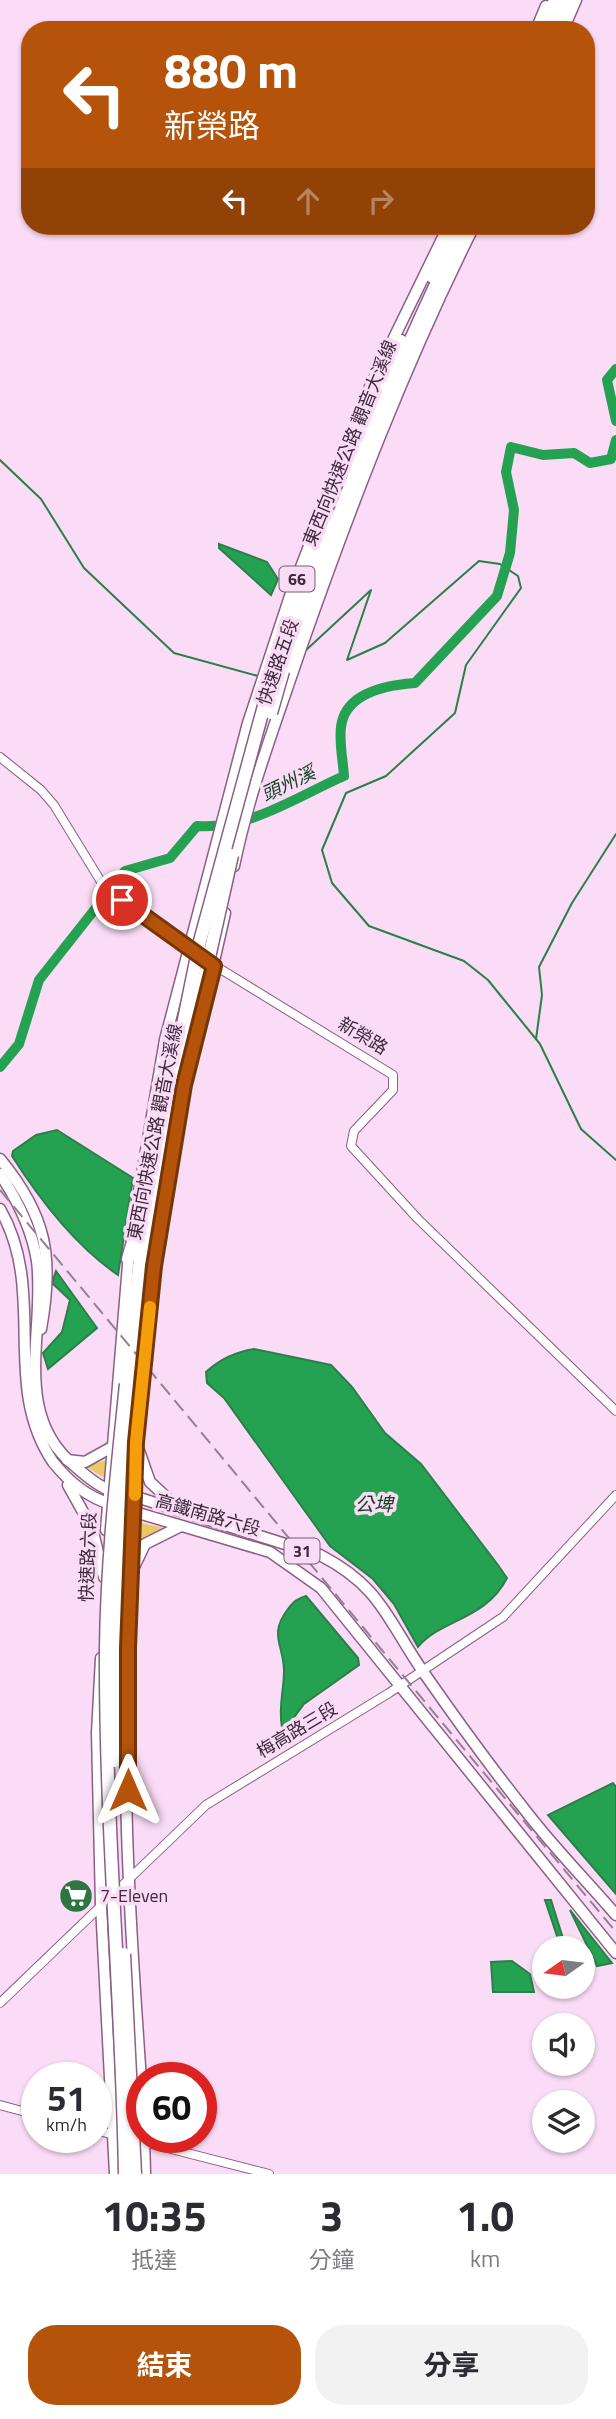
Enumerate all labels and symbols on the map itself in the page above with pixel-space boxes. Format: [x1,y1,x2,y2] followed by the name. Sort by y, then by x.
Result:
[296,336,403,550] street label: 東西向快速公路 觀音大溪線
[280,566,314,592] road number: 66
[250,615,305,709] street label: 快速路五段
[256,756,322,808] water label: 頭州溪
[92,870,152,930] pin
[333,1010,393,1061] street label: 新榮路
[120,1021,189,1242] street label: 東西向快速公路 觀音大溪線
[153,1487,264,1542] street label: 高鐵南路六段
[355,1489,395,1518] water label: 公埤
[72,1512,103,1602] street label: 快速路六段
[284,1539,320,1564] road number: 31
[251,1695,342,1764] street label: 梅高路三段
[91,1753,165,1827] position arrow
[57,1877,95,1915] supermarket icon: 7-Eleven
[100,1882,168,1909] place label: 7-Eleven
[532,1936,595,1998] north arrow
[126,2062,217,2153] speed limit sign: 60

